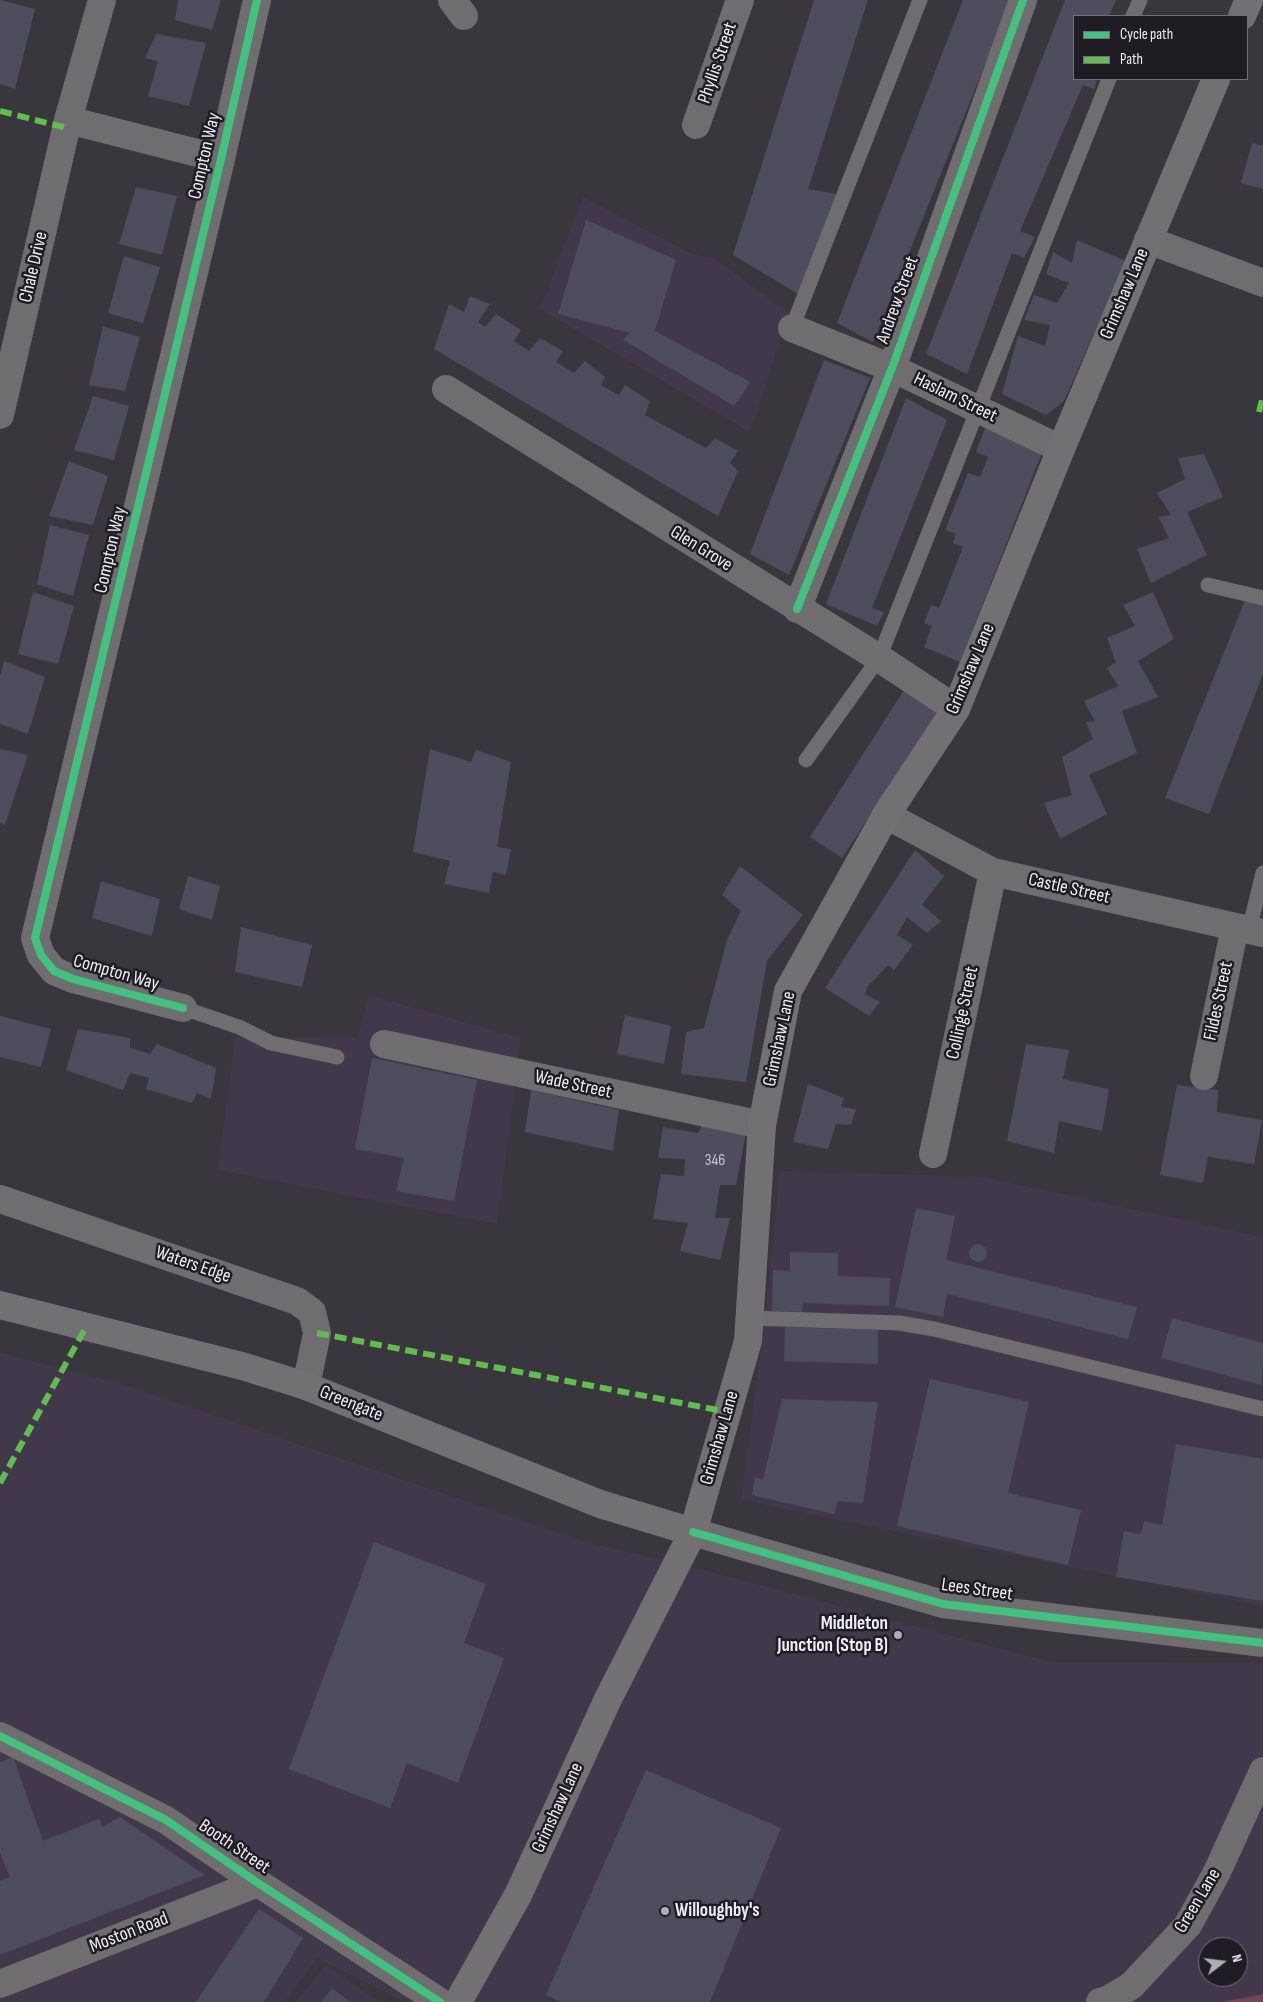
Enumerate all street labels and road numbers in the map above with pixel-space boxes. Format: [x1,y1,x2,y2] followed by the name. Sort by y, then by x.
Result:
[693,19,743,107] street label: Phyllis Street
[184,111,226,201] street label: Compton Way
[15,229,53,305] street label: Chale Drive
[1096,245,1154,343] street label: Grimshaw Lane
[872,253,924,347] street label: Andrew Street
[910,368,1000,428] street label: Haslam Street
[90,505,132,595] street label: Compton Way
[666,521,736,577] street label: Glen Grove
[942,620,1000,718] street label: Grimshaw Lane
[1026,869,1112,909] street label: Castle Street
[71,950,161,996] street label: Compton Way
[1200,959,1238,1043] street label: Fildes Street
[942,965,984,1061] street label: Collinge Street
[759,989,801,1089] street label: Grimshaw Lane
[533,1066,613,1104] street label: Wade Street
[152,1241,234,1289] street label: Waters Edge
[316,1381,386,1427] street label: Greengate
[696,1388,744,1488] street label: Grimshaw Lane
[940,1574,1014,1606] street label: Lees Street
[527,1759,589,1857] street label: Grimshaw Lane
[194,1815,274,1879] street label: Booth Street
[1170,1865,1226,1937] street label: Green Lane
[86,1908,172,1958] street label: Moston Road

